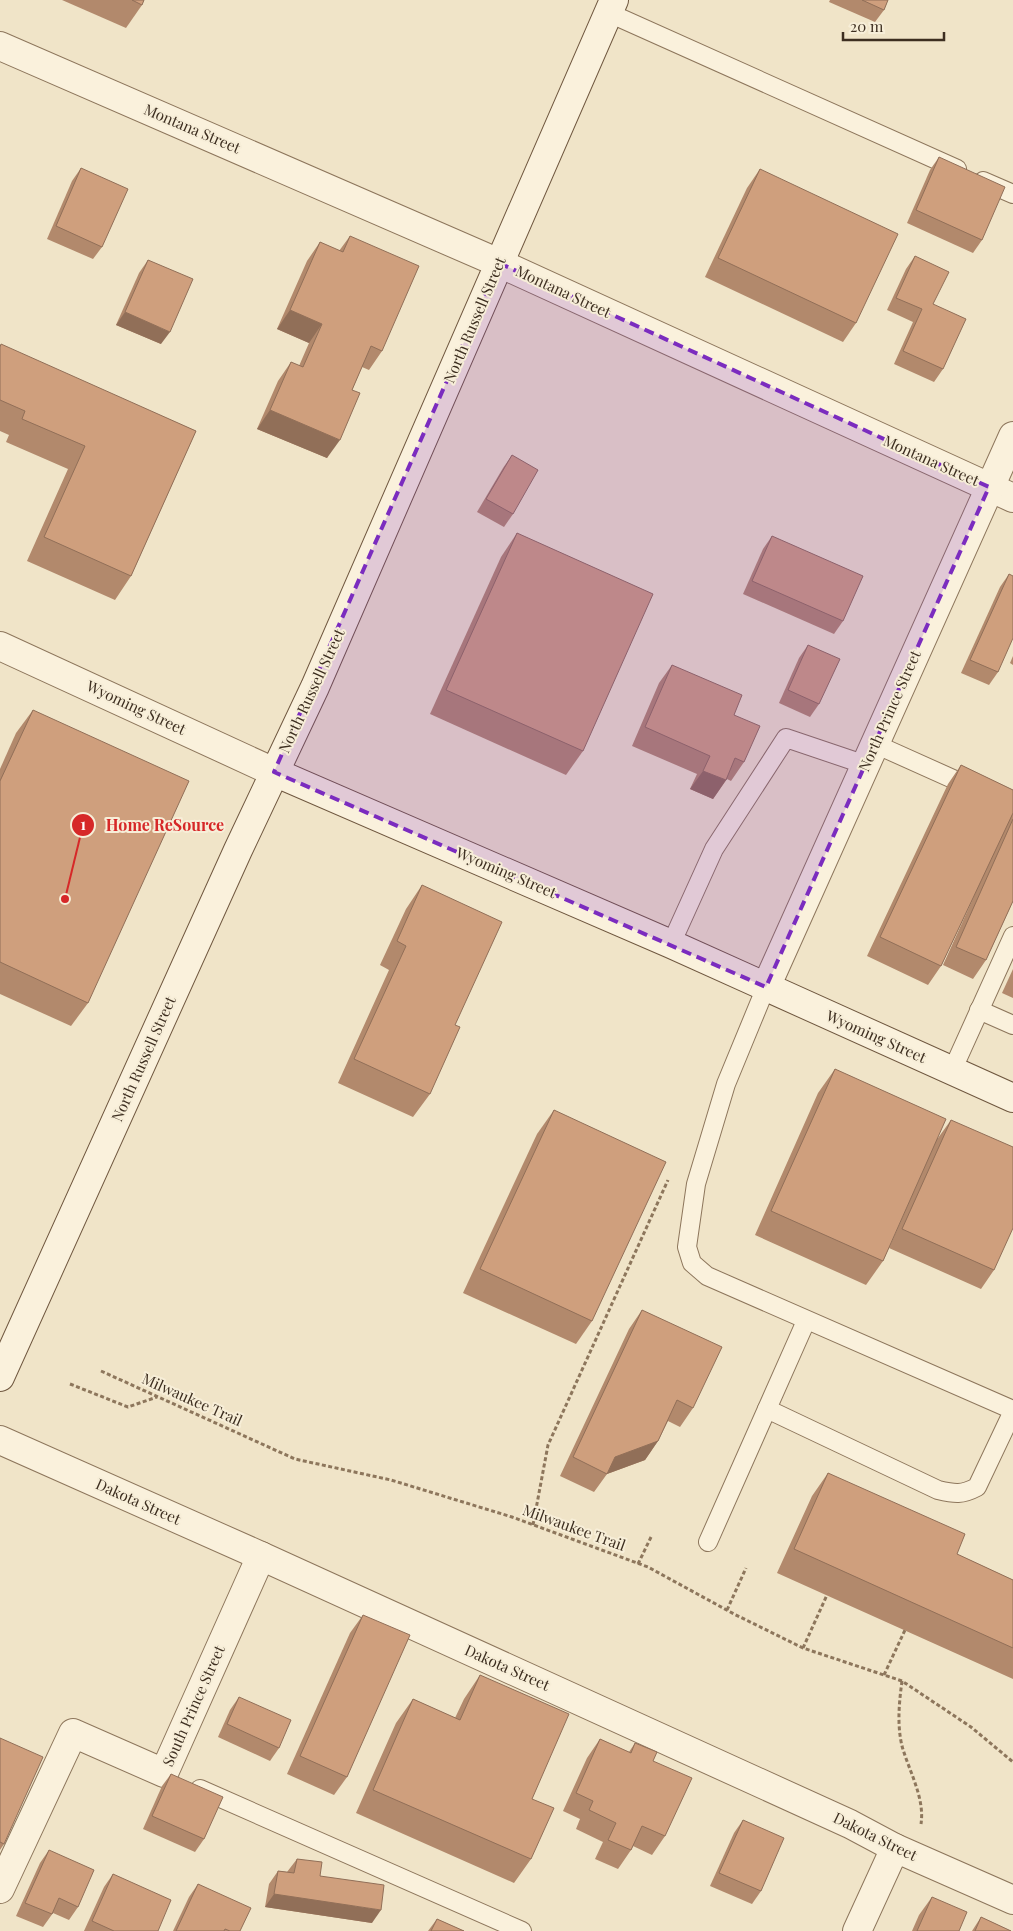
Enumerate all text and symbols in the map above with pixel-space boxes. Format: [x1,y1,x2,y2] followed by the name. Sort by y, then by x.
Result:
[843,10,944,42] scale bar
[850,16,884,36] text: 20 m
[141,99,244,158] street label: Montana Street
[438,253,510,386] street label: North Russell Street
[513,260,615,322] street label: Montana Street
[880,430,983,490] street label: Montana Street
[273,625,349,756] street label: North Russell Street
[853,646,925,774] street label: North Prince Street
[83,675,190,739] street label: Wyoming Street
[71,810,234,841] callout: Home ReSource
[80,814,86,834] text: 1
[106,814,224,835] text: Home ReSource
[452,842,560,903] street label: Wyoming Street
[106,992,180,1124] street label: North Russell Street
[822,1005,930,1067] street label: Wyoming Street
[139,1368,246,1430] street label: Milwaukee Trail
[93,1473,185,1529] street label: Dakota Street
[520,1499,628,1555] street label: Milwaukee Trail
[462,1639,554,1695] street label: Dakota Street
[157,1641,229,1769] street label: South Prince Street
[830,1807,921,1865] street label: Dakota Street

